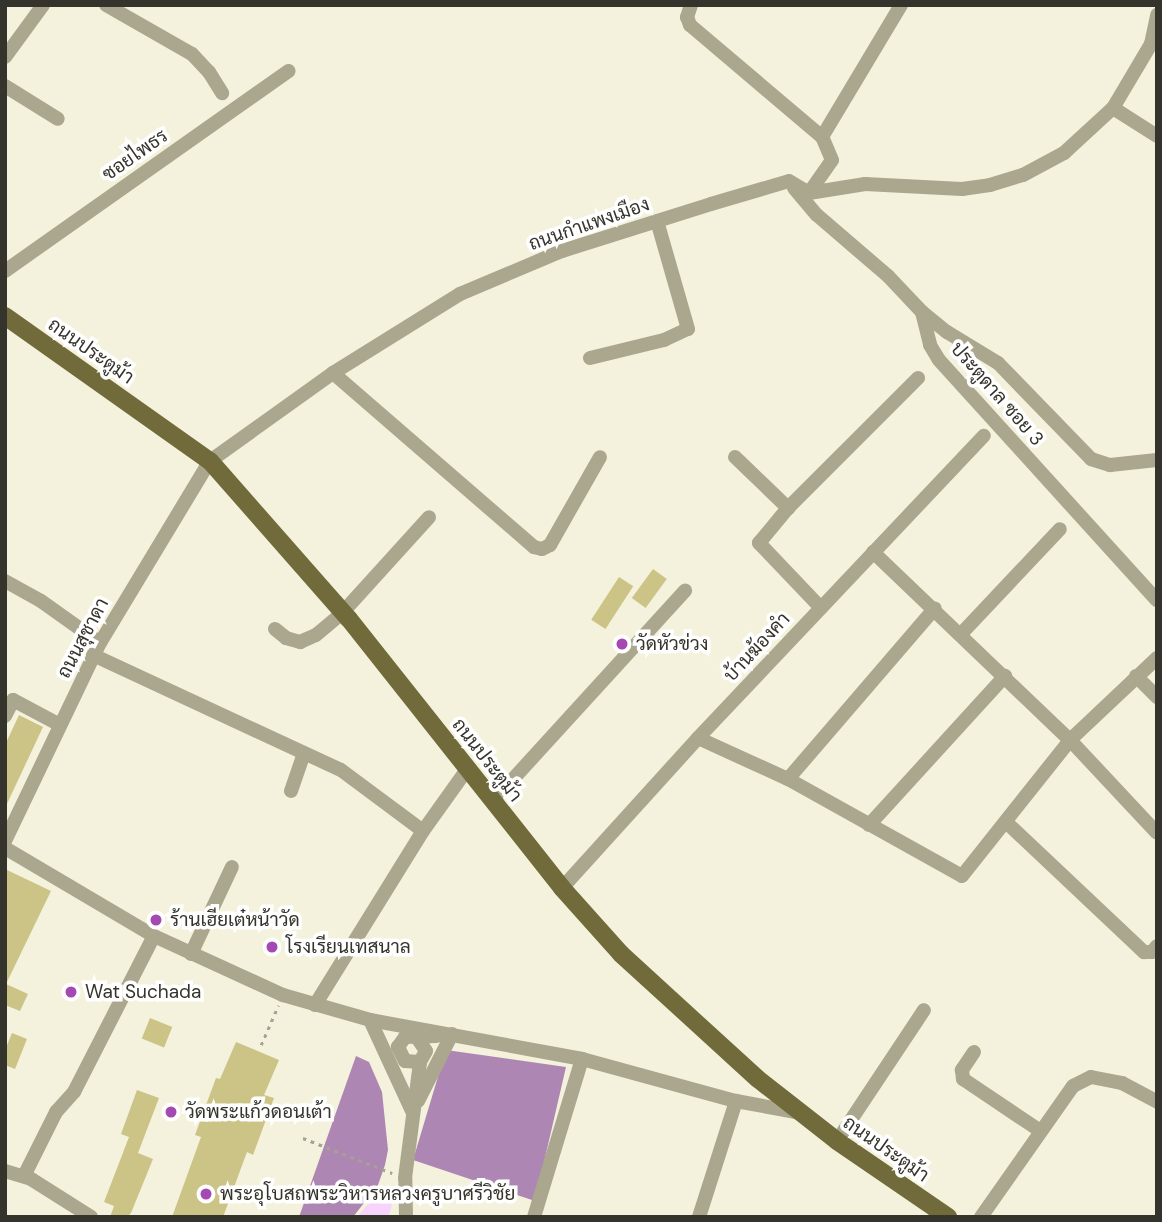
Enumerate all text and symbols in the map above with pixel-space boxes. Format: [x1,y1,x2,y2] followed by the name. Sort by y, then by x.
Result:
[98,124,172,186] street label: ซอยไพธร
[526,193,652,255] street label: ถนนกำแพงเมือง
[44,313,138,389] street label: ถนนประตูม้า
[946,338,1048,450] street label: ประตูดาล ซอย 3
[52,594,114,682] street label: ถนนสุชาดา
[719,608,795,686] street label: บ้านฆ้องคำ
[636,633,708,655] place label: วัดหัวข่วง
[614,636,630,652] marker: วัดหัวข่วง
[447,714,527,806] street label: ถนนประตูม้า
[170,909,300,931] place label: ร้านเฮียเต๋หน้าวัด
[148,912,164,928] marker: ร้านเฮียเต๋หน้าวัด
[286,936,411,958] place label: โรงเรียนเทสนาล
[264,939,280,955] marker: โรงเรียนเทสนาล
[85,981,201,1003] place label: Wat Suchada
[63,984,79,1000] marker: Wat Suchada
[185,1101,332,1123] place label: วัดพระแก้วดอนเต้า
[163,1104,179,1120] marker: วัดพระแก้วดอนเต้า
[839,1111,933,1187] street label: ถนนประตูม้า
[220,1183,515,1205] place label: พระอุโบสถพระวิหารหลวงครูบาศรีวิชัย
[198,1186,214,1202] marker: พระอุโบสถพระวิหารหลวงครูบาศรีวิชัย

